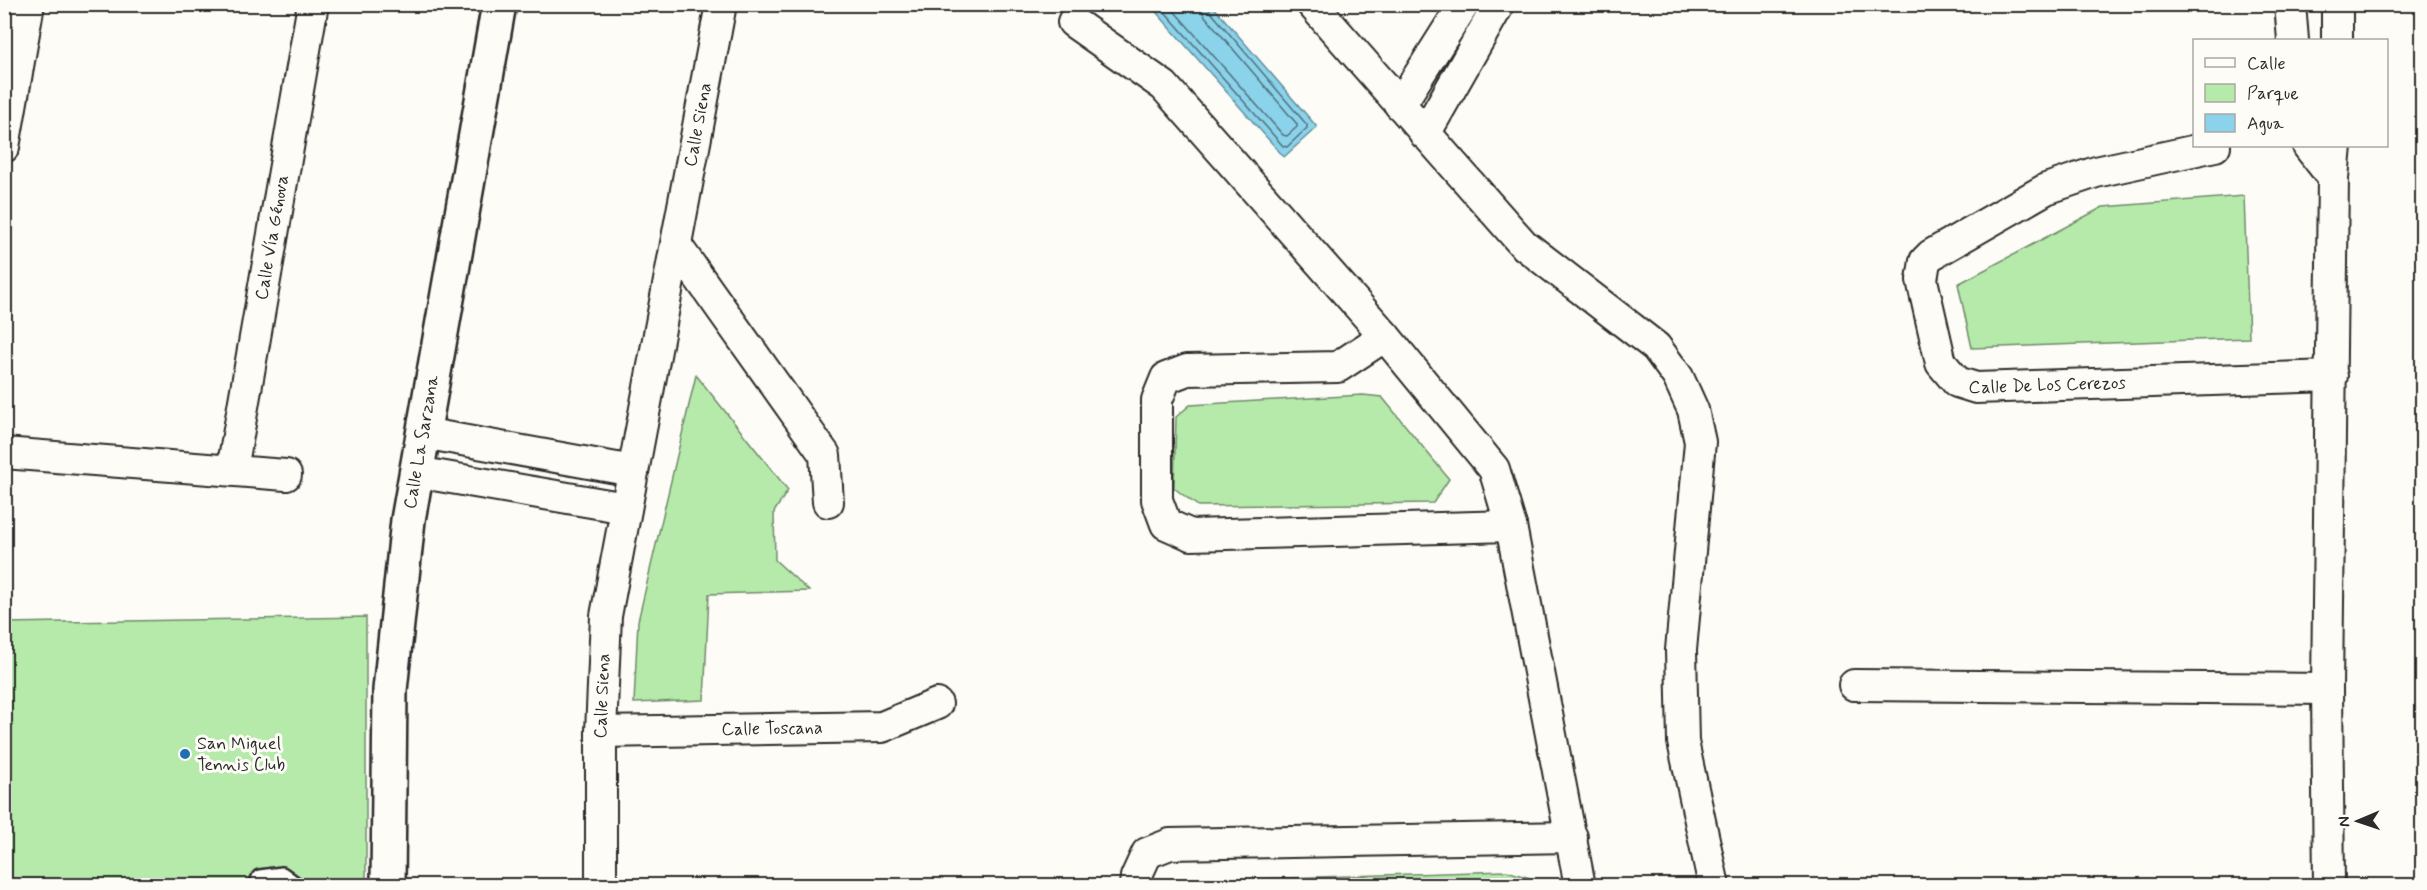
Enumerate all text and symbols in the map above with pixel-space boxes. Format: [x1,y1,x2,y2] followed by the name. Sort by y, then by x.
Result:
[2193,39,2388,147] legend
[2247,52,2286,76] text: Calle
[679,81,718,169] street label: Calle Siena
[2247,82,2299,106] text: Parque
[2247,112,2284,136] text: Agua
[250,173,295,302] street label: Calle Vía Génova
[1965,371,2126,401] street label: Calle De Los Cerezos
[398,373,445,511] street label: Calle La Sarzana
[589,653,616,739] street label: Calle Siena
[721,716,823,742] street label: Calle Toscana
[197,732,285,777] place label: San Miguel Tennis Club
[178,747,192,761] marker: San Miguel Tennis Club
[2328,791,2388,851] north arrow
[2334,816,2355,827] text: N

